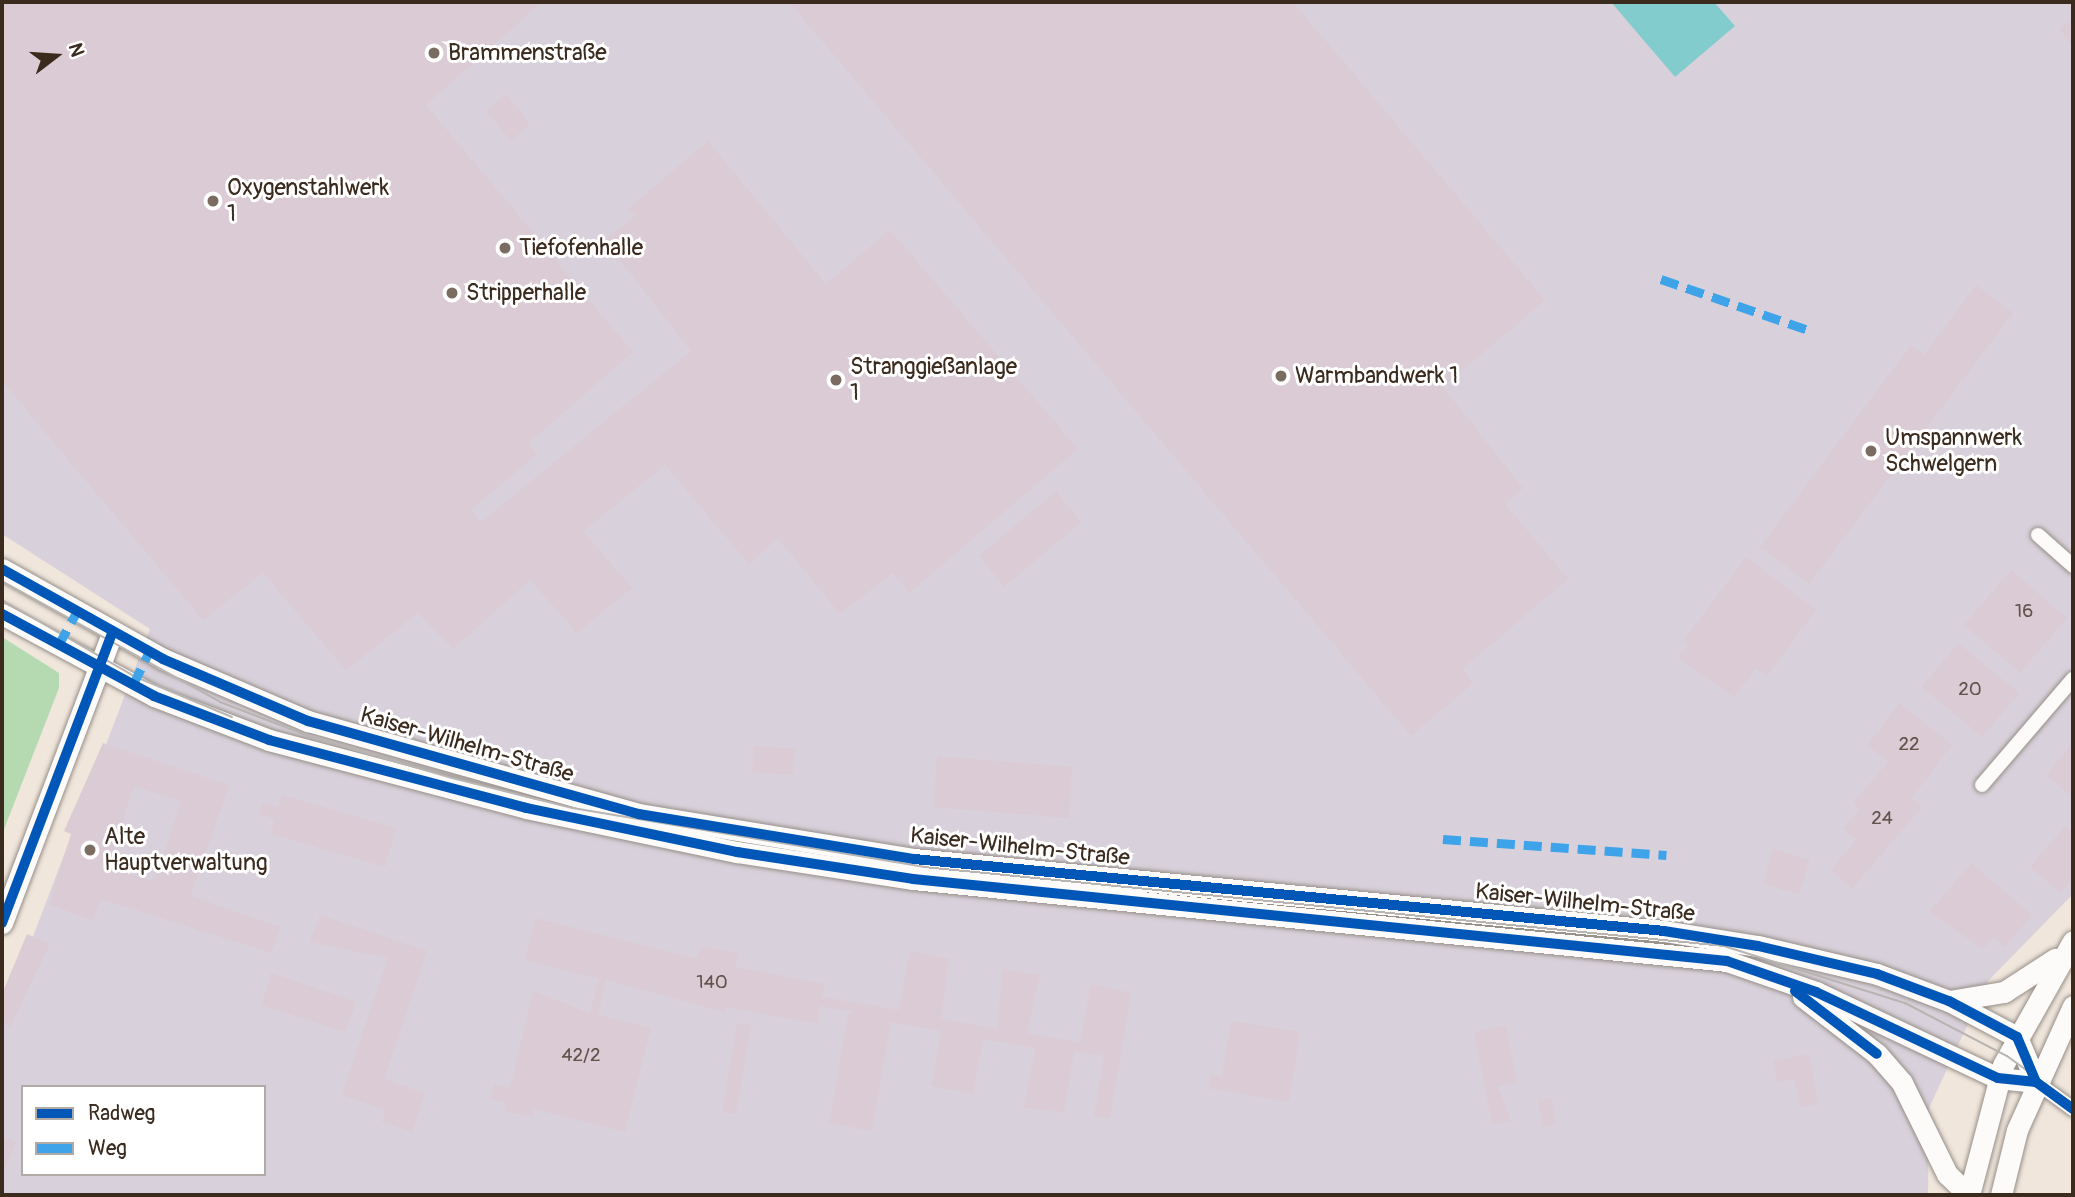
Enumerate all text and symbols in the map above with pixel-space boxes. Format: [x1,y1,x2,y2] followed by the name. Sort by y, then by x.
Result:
[21,21,91,91] north arrow
[448,39,607,67] place label: Brammenstraße
[63,40,89,60] text: N
[426,45,442,61] marker: Brammenstraße
[227,174,389,228] place label: Oxygenstahlwerk 1
[205,193,221,209] marker: Oxygenstahlwerk 1
[519,234,643,262] place label: Tiefofenhalle
[497,240,513,256] marker: Tiefofenhalle
[466,279,586,307] place label: Stripperhalle
[444,285,460,301] marker: Stripperhalle
[850,353,1017,407] place label: Stranggießanlage 1
[1295,362,1458,390] place label: Warmbandwerk 1
[1273,368,1289,384] marker: Warmbandwerk 1
[828,372,844,388] marker: Stranggießanlage 1
[1885,424,2022,478] place label: Umspannwerk Schwelgern
[1863,443,1879,459] marker: Umspannwerk Schwelgern
[2015,601,2033,623] house number: 16
[1958,679,1982,701] house number: 20
[357,701,577,789] street label: Kaiser-Wilhelm-Straße
[1898,734,1920,756] house number: 22
[1871,808,1893,830] house number: 24
[909,822,1131,872] street label: Kaiser-Wilhelm-Straße
[104,823,268,877] place label: Alte Hauptverwaltung
[82,842,98,858] marker: Alte Hauptverwaltung
[1474,878,1696,928] street label: Kaiser-Wilhelm-Straße
[696,972,728,994] house number: 140
[561,1045,601,1067] house number: 42/2
[21,1085,266,1176] legend
[88,1100,155,1127] text: Radweg
[88,1135,127,1162] text: Weg

